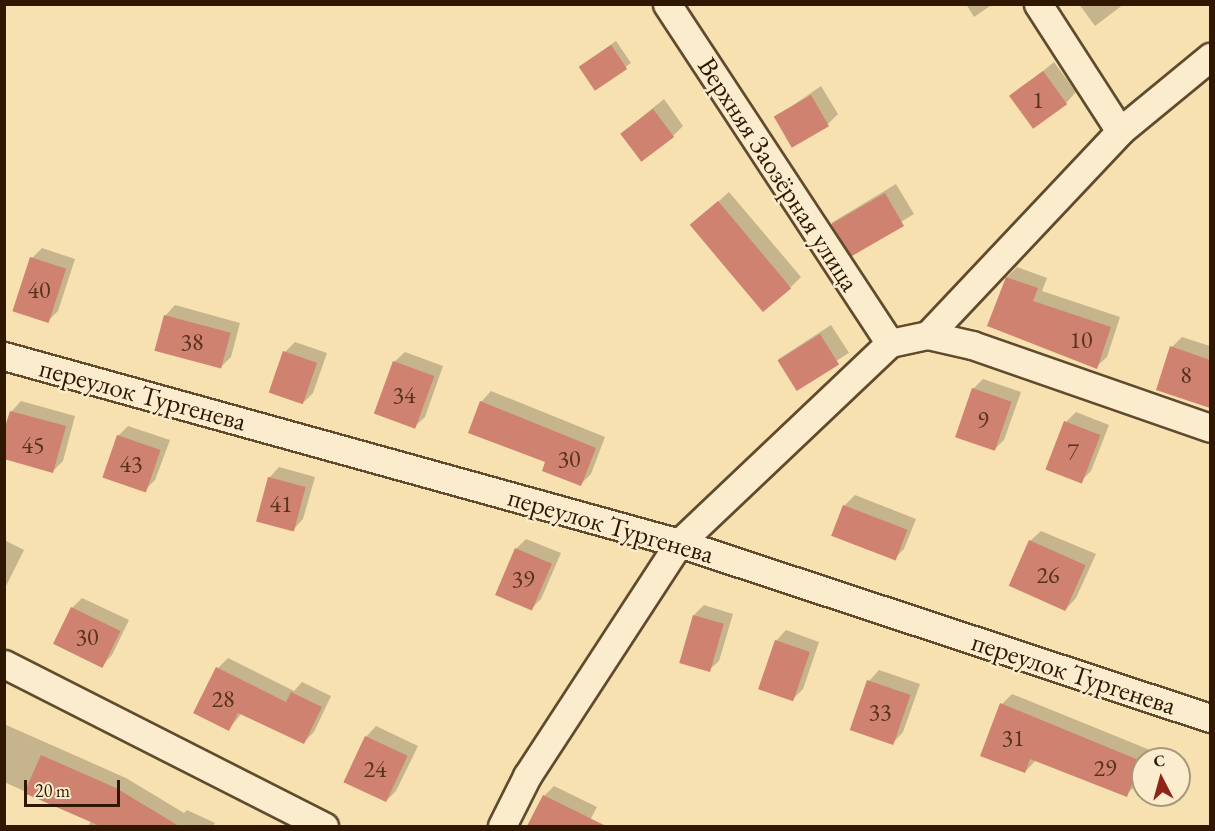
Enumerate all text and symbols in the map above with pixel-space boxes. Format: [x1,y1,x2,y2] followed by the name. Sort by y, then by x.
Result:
[691,51,867,297] street label: Верхняя Заозёрная улица
[1032,86,1044,114] house number: 1
[27,276,51,304] house number: 40
[1069,326,1093,354] house number: 10
[180,328,204,356] house number: 38
[36,351,250,437] street label: переулок Тургенева
[1180,361,1192,389] house number: 8
[392,381,416,409] house number: 34
[977,406,989,434] house number: 9
[21,431,45,459] house number: 45
[1067,438,1079,466] house number: 7
[557,445,581,473] house number: 30
[119,450,143,478] house number: 43
[504,480,718,570] street label: переулок Тургенева
[269,490,293,518] house number: 41
[1036,561,1060,589] house number: 26
[511,565,535,593] house number: 39
[75,623,99,651] house number: 30
[968,625,1180,721] street label: переулок Тургенева
[211,685,235,713] house number: 28
[868,698,892,726] house number: 33
[1001,724,1025,752] house number: 31
[1131,747,1191,807] north arrow
[1153,750,1166,772] text: С
[1093,754,1117,782] house number: 29
[363,755,387,783] house number: 24
[27,768,123,806] scale bar
[35,779,70,802] text: 20 m

